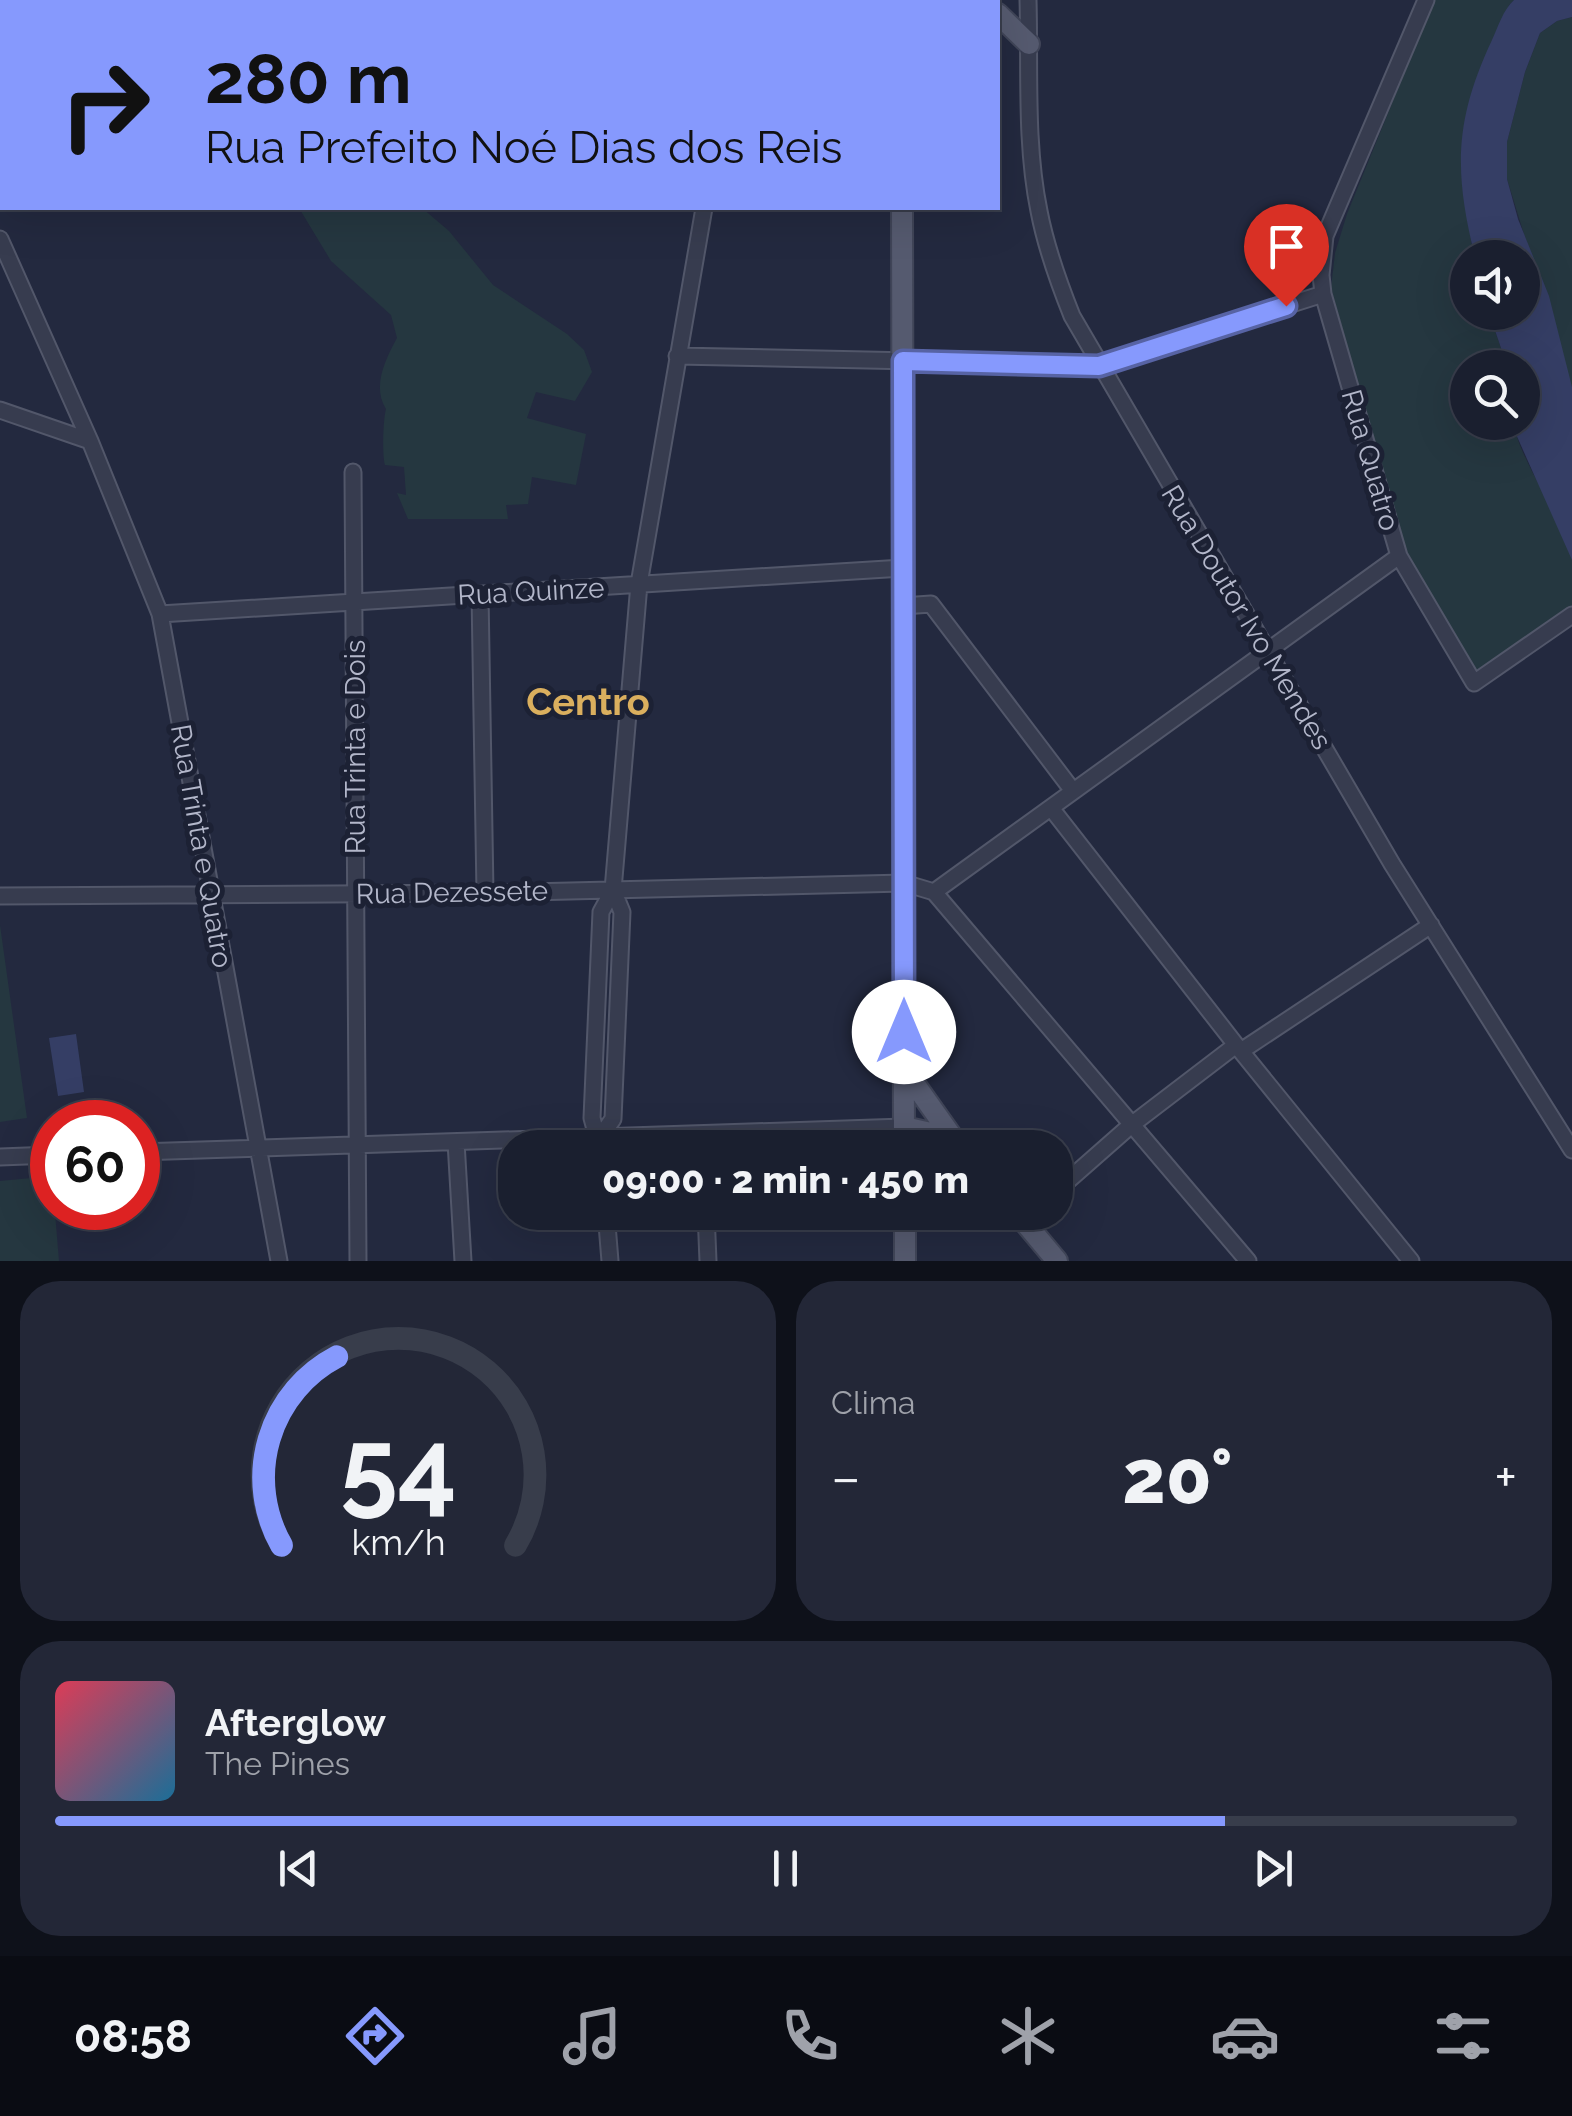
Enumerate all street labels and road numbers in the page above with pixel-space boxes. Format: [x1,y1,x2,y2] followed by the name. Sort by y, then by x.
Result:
[1335,386,1406,535] street label: Rua Quatro
[1155,479,1339,755] street label: Rua Doutor Ivo Mendes
[457,571,605,612] street label: Rua Quinze
[339,640,372,854] street label: Rua Trinta e Dois
[164,722,239,970] street label: Rua Trinta e Quatro
[356,874,548,911] street label: Rua Dezessete

